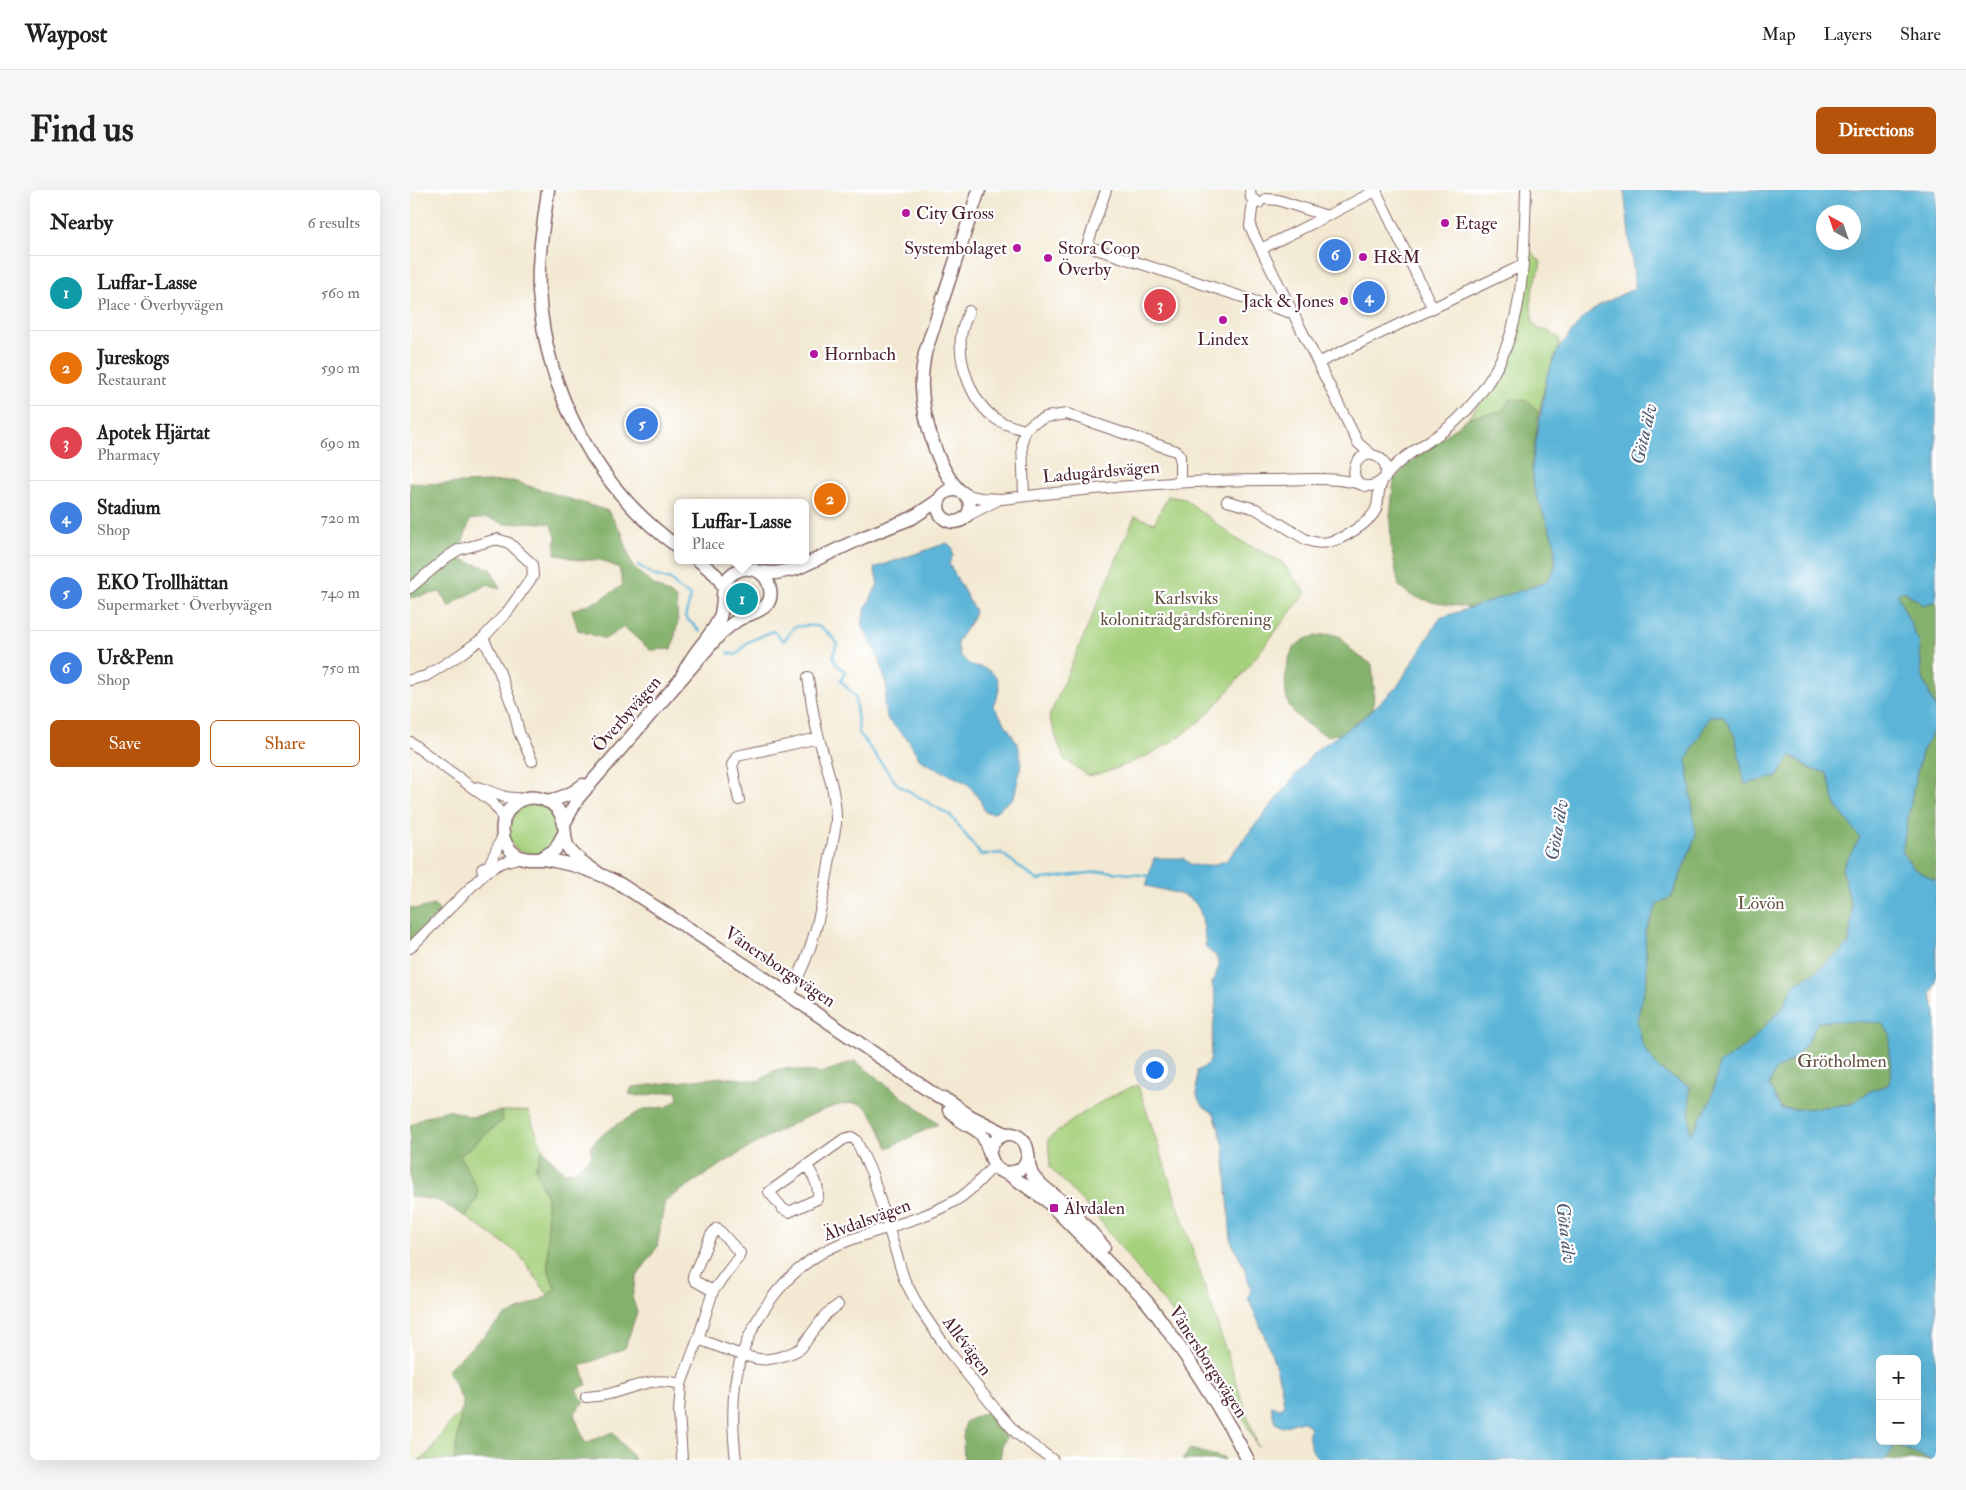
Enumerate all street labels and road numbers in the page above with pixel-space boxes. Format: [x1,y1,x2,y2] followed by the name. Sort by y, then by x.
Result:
[1042,455,1160,489] street label: Ladugårdsvägen
[588,671,666,757] street label: Överbyvägen
[720,921,840,1013] street label: Vänersborgsvägen
[819,1194,914,1247] street label: Älvdalsvägen
[1163,1302,1253,1422] street label: Vänersborgsvägen
[936,1311,997,1380] street label: Allévägen

